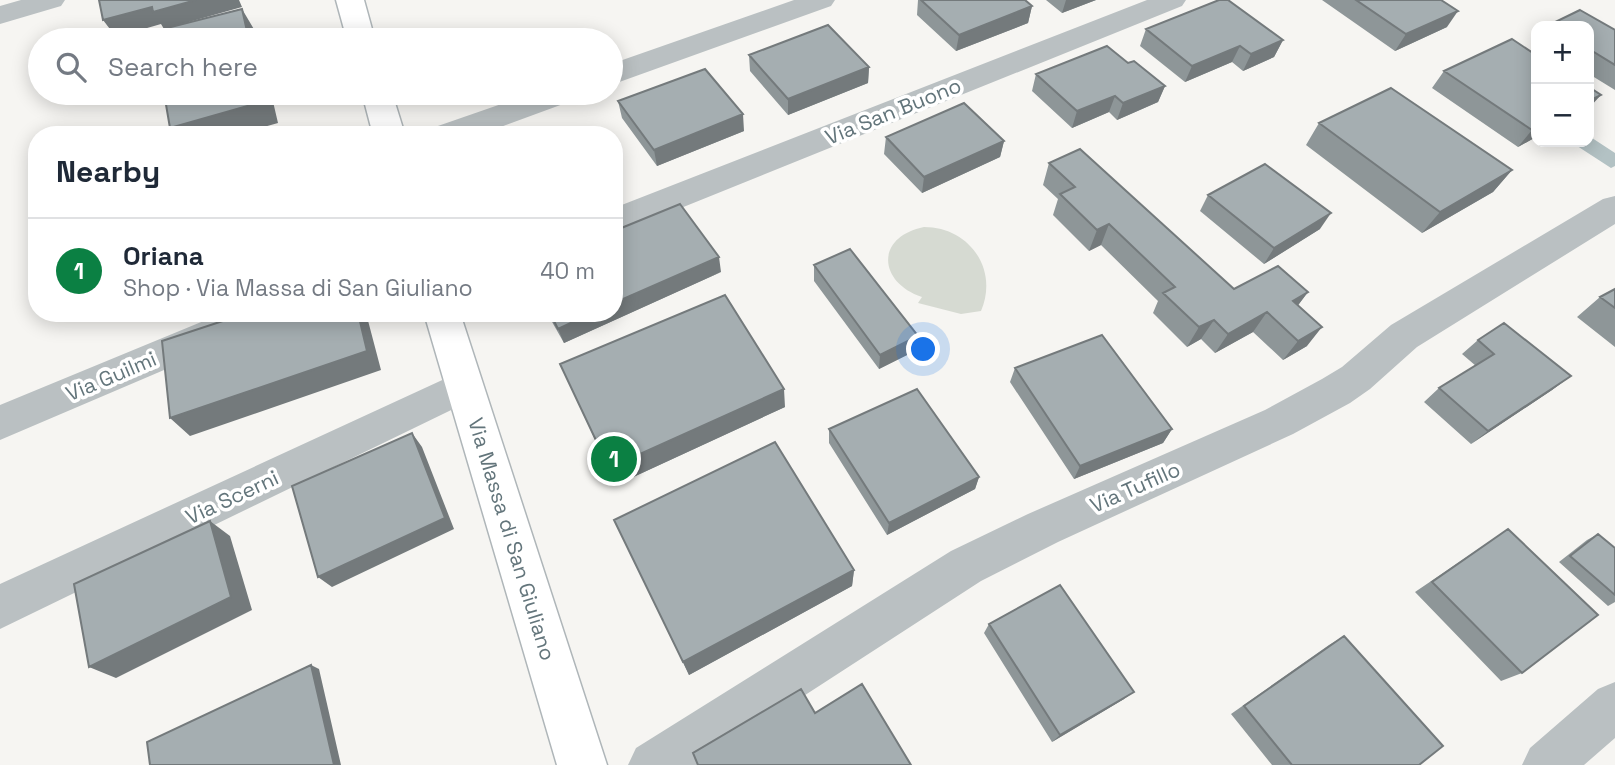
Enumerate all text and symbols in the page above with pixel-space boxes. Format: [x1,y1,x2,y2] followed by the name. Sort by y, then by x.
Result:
[1531,21,1594,147] map controls
[1531,21,1594,84] button: +
[28,28,623,105] search box
[52,48,90,86] icon: search
[108,50,258,84] text: Search here
[821,71,965,151] street label: Via San Buono
[1531,84,1594,147] button: −
[56,152,160,191] text: Nearby
[123,239,204,273] text: Oriana
[74,256,84,286] text: 1
[540,256,595,286] text: 40 m
[123,273,473,303] text: Shop · Via Massa di San Giuliano
[906,332,940,366] your location
[62,345,160,407] street label: Via Guilmi
[462,414,562,664] street label: Via Massa di San Giuliano
[591,433,637,485] pin: 1
[1086,455,1184,519] street label: Via Tufillo
[181,464,283,530] street label: Via Scerni

